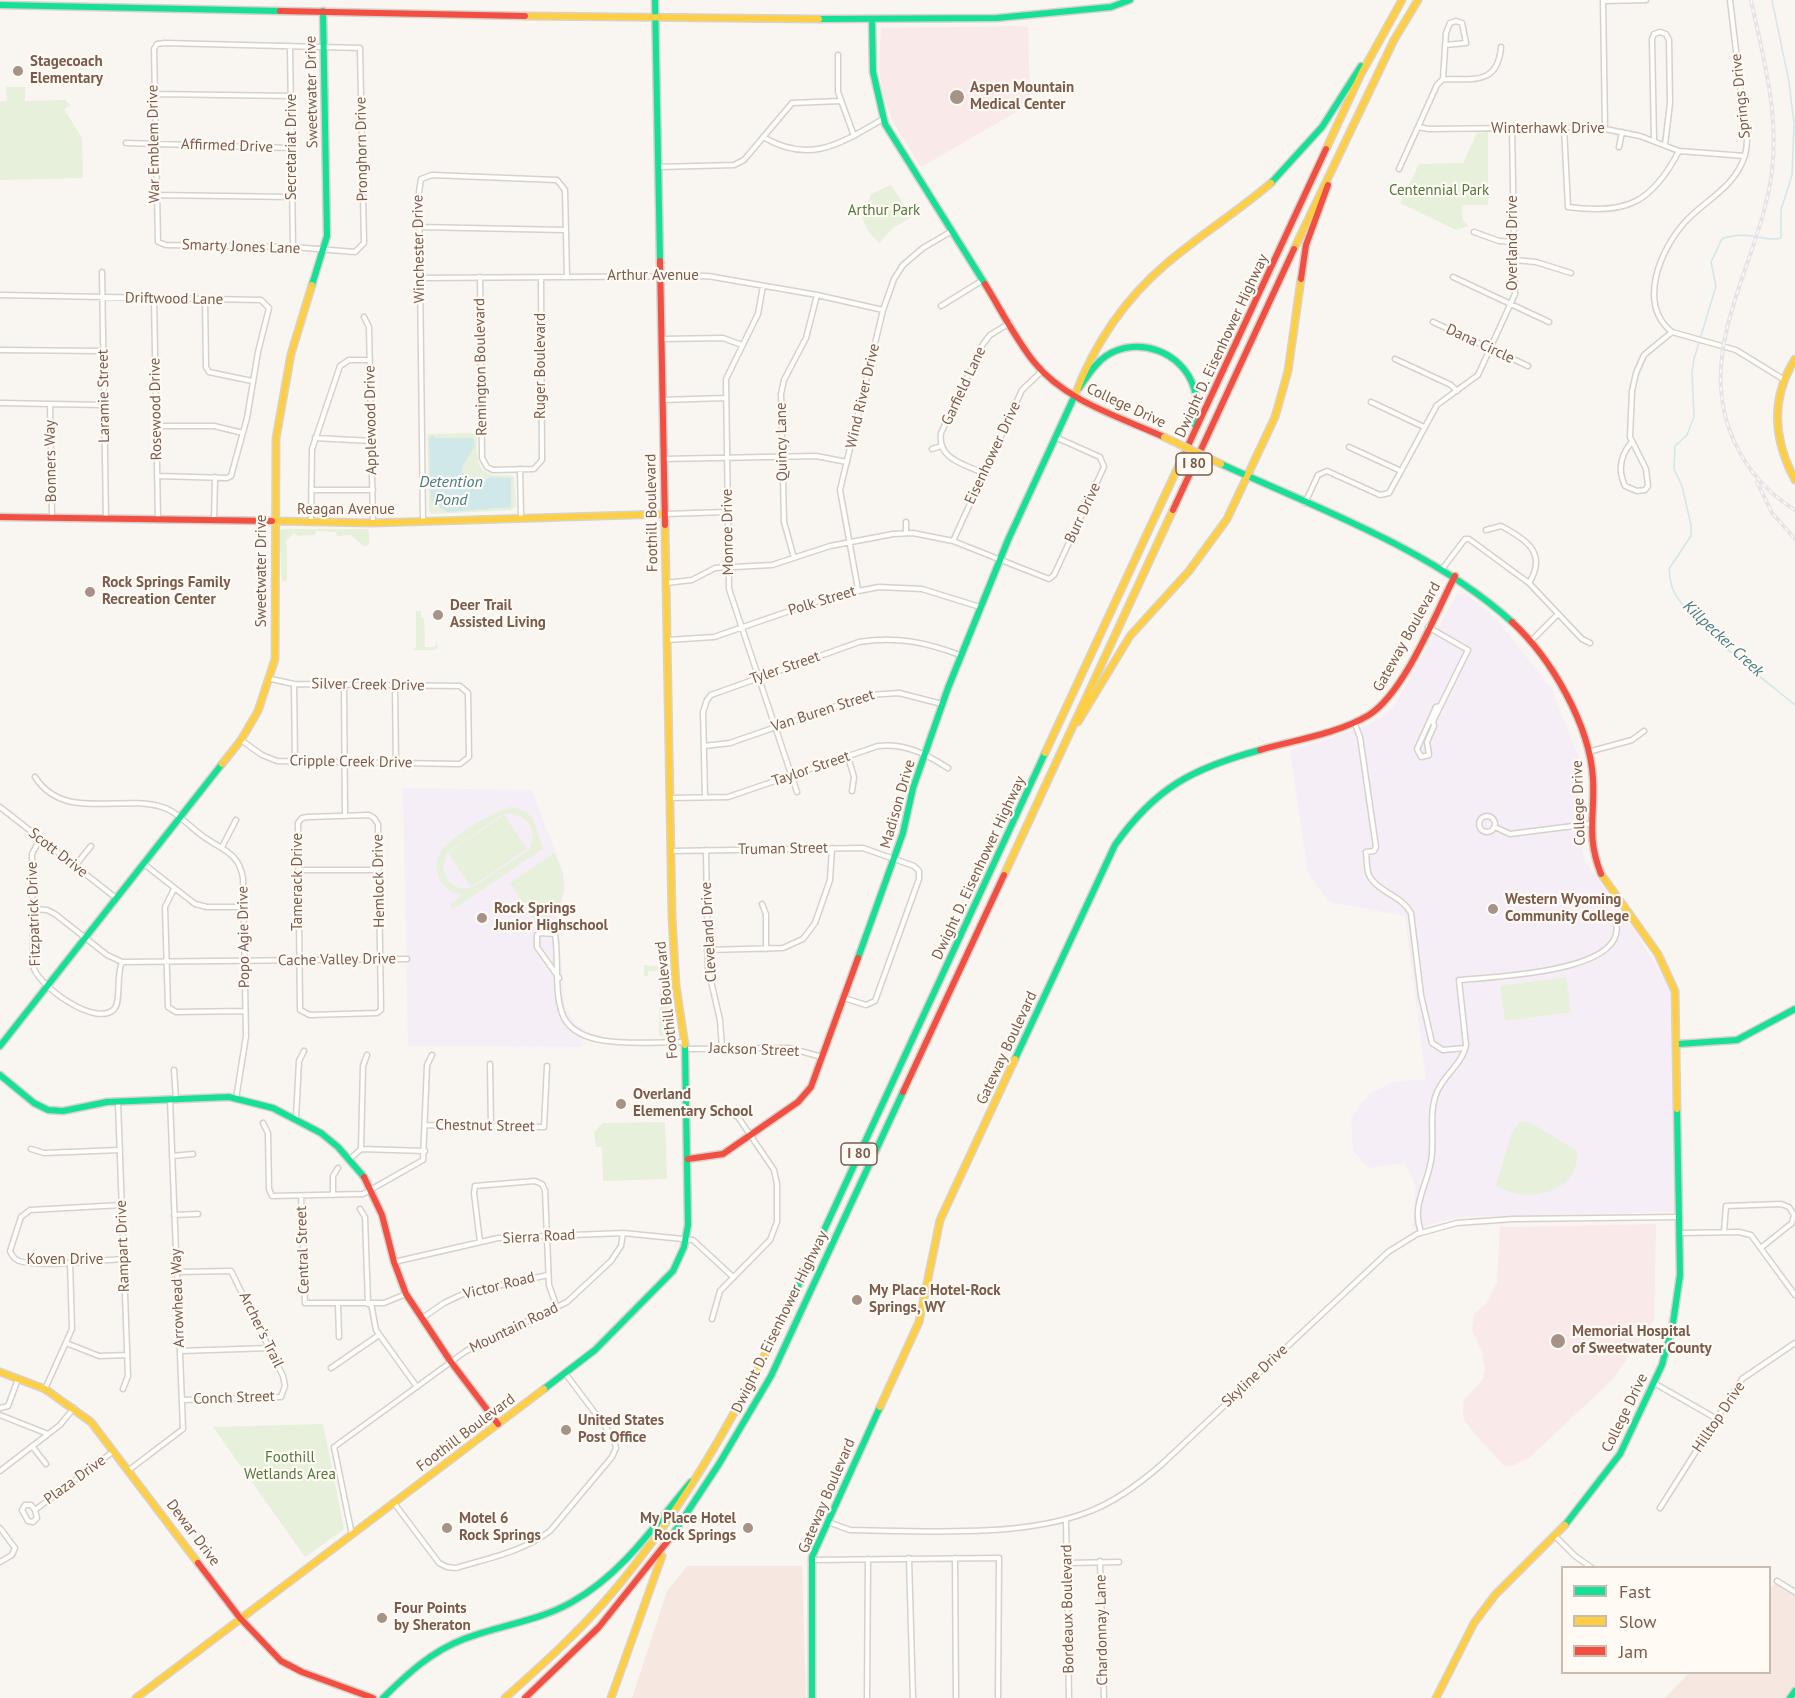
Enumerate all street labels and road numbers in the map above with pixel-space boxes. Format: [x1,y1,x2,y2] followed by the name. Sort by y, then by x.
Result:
[302,35,322,149] street label: Sweetwater Drive
[1728,53,1754,139] street label: Springs Drive
[144,85,164,203] street label: War Emblem Drive
[283,94,301,200] street label: Secretariat Drive
[352,97,372,201] street label: Pronghorn Drive
[1491,120,1605,138] street label: Winterhawk Drive
[181,135,273,157] street label: Affirmed Drive
[409,194,429,304] street label: Winchester Drive
[1504,195,1522,291] street label: Overland Drive
[181,236,301,258] street label: Smarty Jones Lane
[1171,251,1273,441] street label: Dwight D. Eisenhower Highway
[607,267,699,285] street label: Arthur Avenue
[125,289,223,309] street label: Driftwood Lane
[471,298,491,436] street label: Remington Boulevard
[532,313,550,419] street label: Ruger Boulevard
[1443,320,1517,368] street label: Dana Circle
[842,342,884,450] street label: Wind River Drive
[938,344,990,428] street label: Garfield Lane
[94,349,114,443] street label: Laramie Street
[146,358,166,460] street label: Rosewood Drive
[361,365,381,475] street label: Applewood Drive
[1083,380,1169,432] street label: College Drive
[961,399,1025,507] street label: Eisenhower Drive
[772,402,792,482] street label: Quincy Lane
[41,420,61,502] street label: Bonners Way
[1176,453,1212,475] road number: I 80
[642,454,662,572] street label: Foothill Boulevard
[1061,480,1105,546] street label: Burr Drive
[718,489,738,575] street label: Monroe Drive
[297,501,395,519] street label: Reagan Avenue
[253,515,271,627] street label: Sweetwater Drive
[1369,579,1445,695] street label: Gateway Boulevard
[786,582,858,620] street label: Polk Street
[748,648,822,688] street label: Tyler Street
[311,675,425,695] street label: Silver Creek Drive
[769,686,877,736] street label: Van Buren Street
[770,747,852,791] street label: Taylor Street
[289,752,413,772] street label: Cripple Creek Drive
[877,758,919,850] street label: Madison Drive
[1569,760,1589,846] street label: College Drive
[928,773,1030,963] street label: Dwight D. Eisenhower Highway
[25,824,91,882] street label: Scott Drive
[289,833,307,931] street label: Tamerack Drive
[369,834,389,928] street label: Hemlock Drive
[738,839,828,859] street label: Truman Street
[23,861,45,967] street label: Fitzpatrick Drive
[697,881,721,983] street label: Cleveland Drive
[234,886,254,988] street label: Popo Agie Drive
[652,940,682,1060] street label: Foothill Boulevard
[278,950,396,970] street label: Cache Valley Drive
[973,989,1041,1107] street label: Gateway Boulevard
[708,1039,800,1061] street label: Jackson Street
[435,1116,535,1136] street label: Chestnut Street
[841,1143,877,1165] road number: I 80
[112,1200,134,1292] street label: Rampart Drive
[292,1206,314,1294] street label: Central Street
[502,1226,576,1248] street label: Sierra Road
[728,1228,832,1416] street label: Dwight D. Eisenhower Highway
[167,1248,189,1348] street label: Arrowhead Way
[27,1251,103,1269] street label: Koven Drive
[461,1268,537,1304] street label: Victor Road
[235,1289,287,1371] street label: Archer's Trail
[467,1299,561,1357] street label: Mountain Road
[1218,1341,1292,1411] street label: Skyline Drive
[1598,1371,1652,1455] street label: College Drive
[1689,1378,1749,1456] street label: Hilltop Drive
[193,1388,275,1408] street label: Conch Street
[413,1390,519,1476] street label: Foothill Boulevard
[795,1436,859,1556] street label: Gateway Boulevard
[41,1452,109,1508] street label: Plaza Drive
[162,1496,224,1570] street label: Dewar Drive
[1058,1544,1078,1674] street label: Bordeaux Boulevard
[1092,1574,1112,1686] street label: Chardonnay Lane

